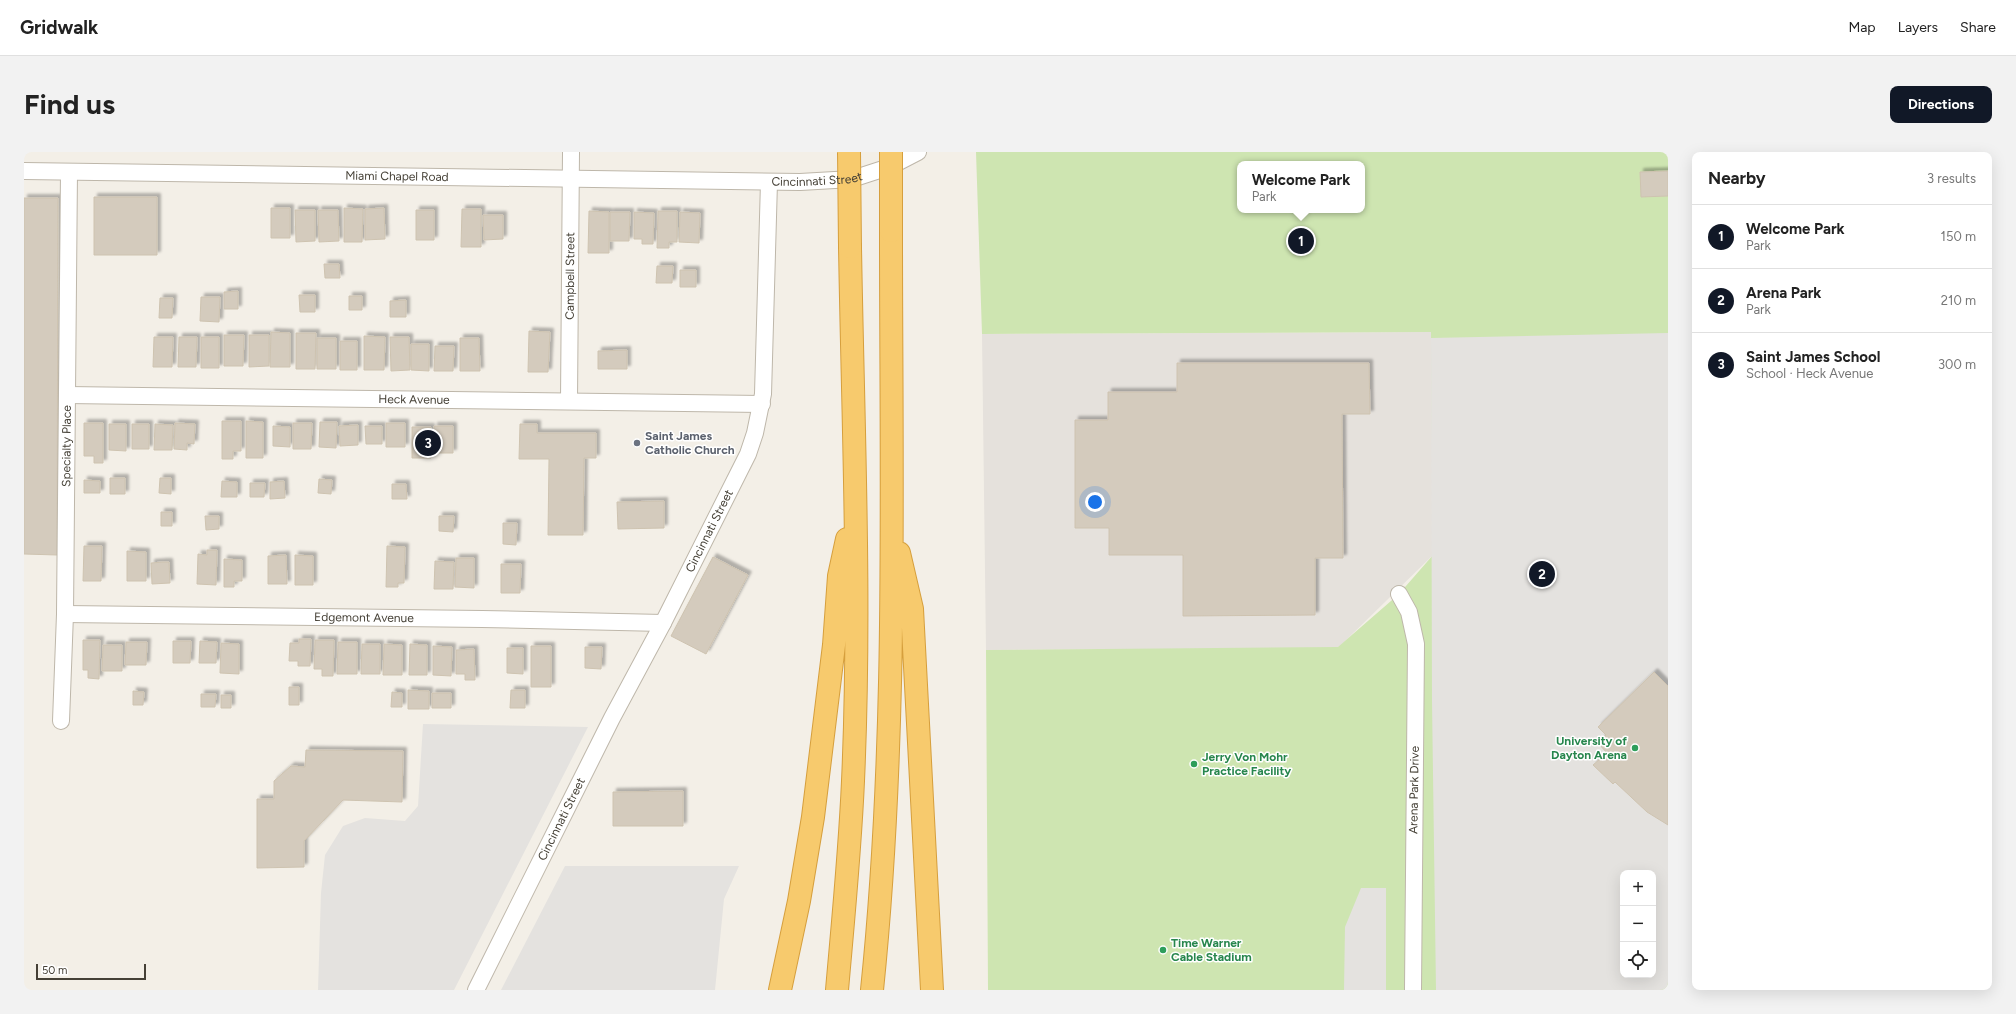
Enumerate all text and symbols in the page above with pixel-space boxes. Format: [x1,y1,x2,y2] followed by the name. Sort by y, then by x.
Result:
[20,16,98,39] text: Gridwalk
[1848,19,1876,36] text: Map
[1898,19,1938,36] text: Layers
[1960,19,1996,36] text: Share
[1890,86,1992,123] button: Directions
[24,87,115,121] text: Find us
[1237,161,1365,213] popup
[1708,168,1766,188] text: Nearby
[345,169,449,184] street label: Miami Chapel Road
[771,169,864,189] street label: Cincinnati Street
[1252,171,1350,189] text: Welcome Park
[1927,171,1976,186] text: 3 results
[1252,189,1276,204] text: Park
[1746,220,1845,238] text: Welcome Park
[1288,226,1314,256] pin: 1
[1718,229,1724,244] text: 1
[1941,229,1976,244] text: 150 m
[563,232,577,320] street label: Campbell Street
[1746,238,1771,253] text: Park
[1746,284,1821,302] text: Arena Park
[1717,293,1725,308] text: 2
[1941,293,1976,308] text: 210 m
[1746,302,1771,317] text: Park
[1746,348,1880,366] text: Saint James School
[1717,357,1725,372] text: 3
[1938,357,1976,372] text: 300 m
[1746,366,1873,381] text: School · Heck Avenue
[378,392,450,407] street label: Heck Avenue
[59,405,74,487] street label: Specialty Place
[415,428,441,458] pin: 3
[645,429,735,457] place label: Saint James Catholic Church
[632,438,642,448] marker: Saint James Catholic Church
[683,487,736,575] street label: Cincinnati Street
[1085,492,1105,512] your location
[1529,559,1555,589] pin: 2
[314,610,414,625] street label: Edgemont Avenue
[1551,734,1627,762] place label: University of Dayton Arena
[1630,743,1640,753] marker: University of Dayton Arena
[1406,745,1422,834] street label: Arena Park Drive
[1202,750,1291,778] place label: Jerry Von Mohr Practice Facility
[1189,759,1199,769] marker: Jerry Von Mohr Practice Facility
[535,775,588,863] street label: Cincinnati Street
[1620,870,1656,978] map controls
[1620,870,1656,906] button: +
[1620,906,1656,942] button: −
[1171,936,1252,964] place label: Time Warner Cable Stadium
[1620,942,1656,978] button: locate
[1158,945,1168,955] marker: Time Warner Cable Stadium
[36,962,146,981] scale bar
[42,964,67,977] text: 50 m

